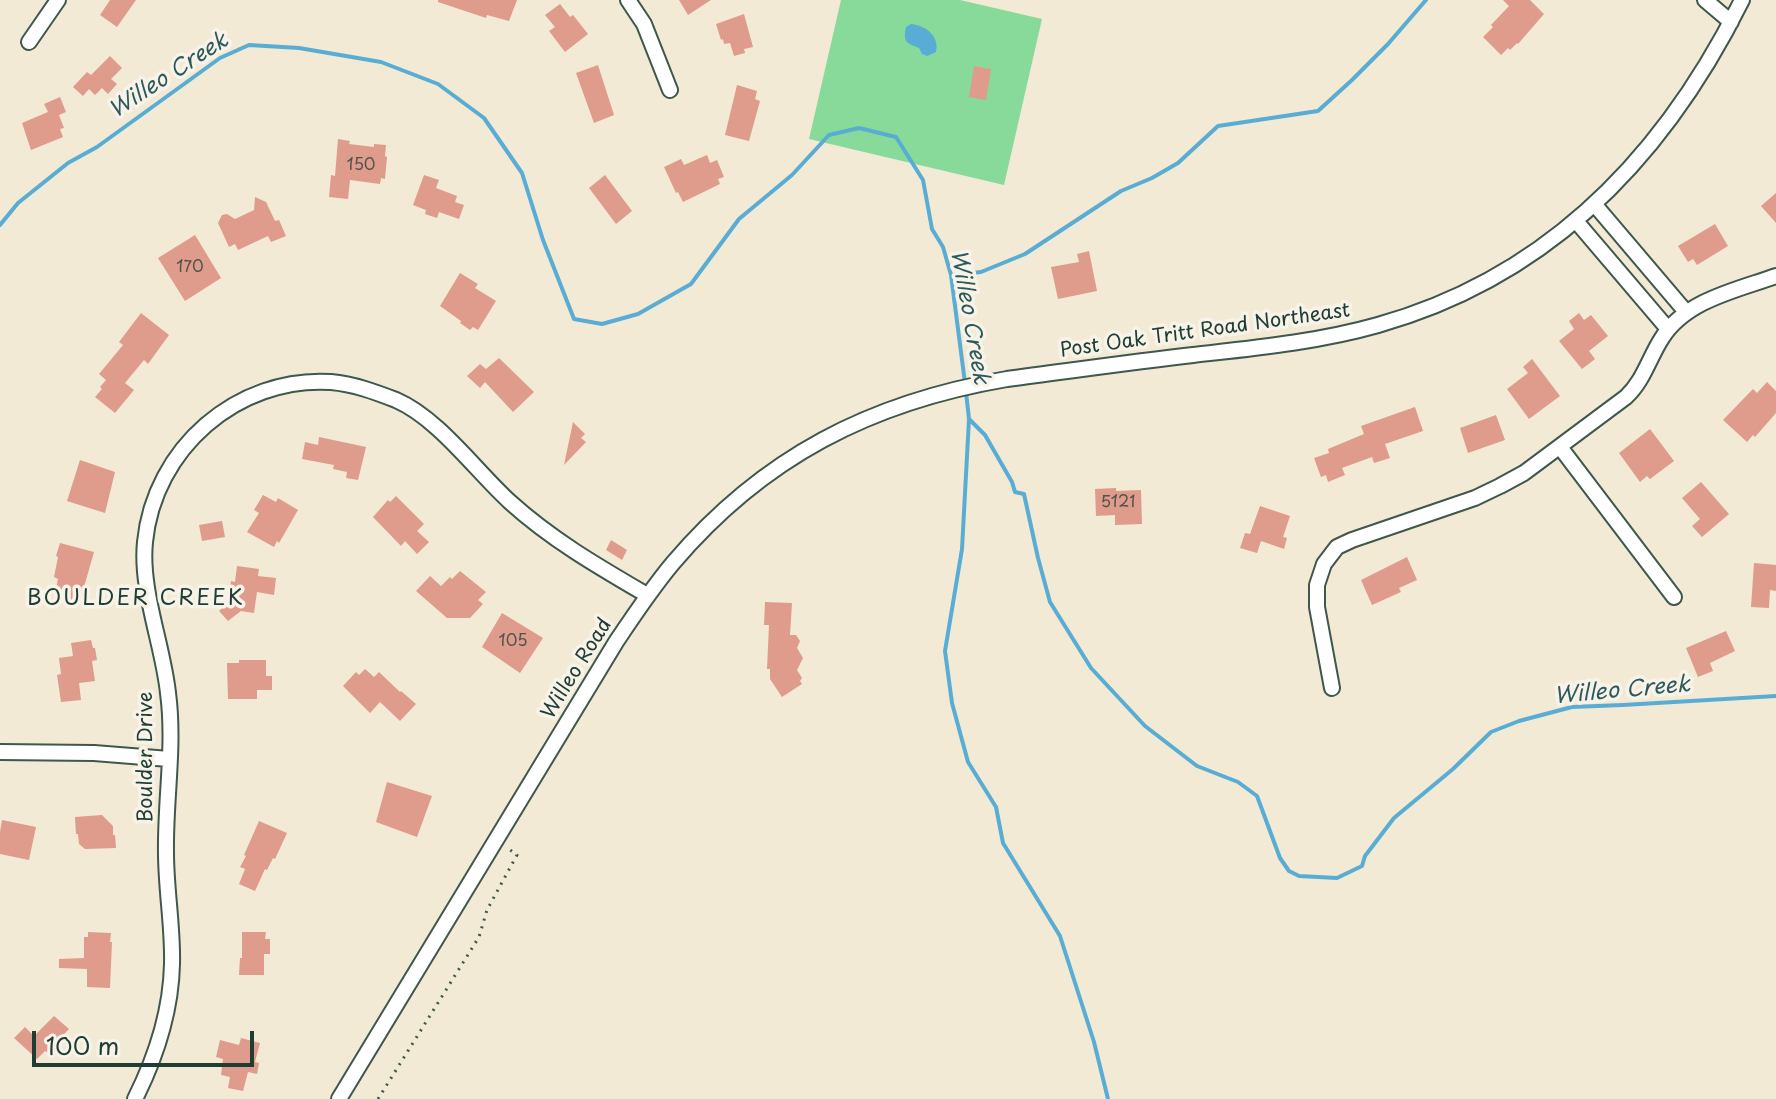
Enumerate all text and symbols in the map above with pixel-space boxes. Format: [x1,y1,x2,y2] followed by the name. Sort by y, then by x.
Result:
[105,28,233,124] water label: Willeo Creek
[346,156,376,176] house number: 150
[944,247,994,387] water label: Willeo Creek
[176,258,204,278] house number: 170
[1059,299,1351,363] street label: Post Oak Tritt Road Northeast
[1101,493,1135,513] house number: 5121
[28,586,244,612] district label: BOULDER CREEK
[537,614,617,724] street label: Willeo Road
[498,632,528,652] house number: 105
[1553,672,1691,710] water label: Willeo Creek
[134,692,158,822] street label: Boulder Drive
[36,1015,258,1065] scale bar
[46,1027,119,1063] text: 100 m

